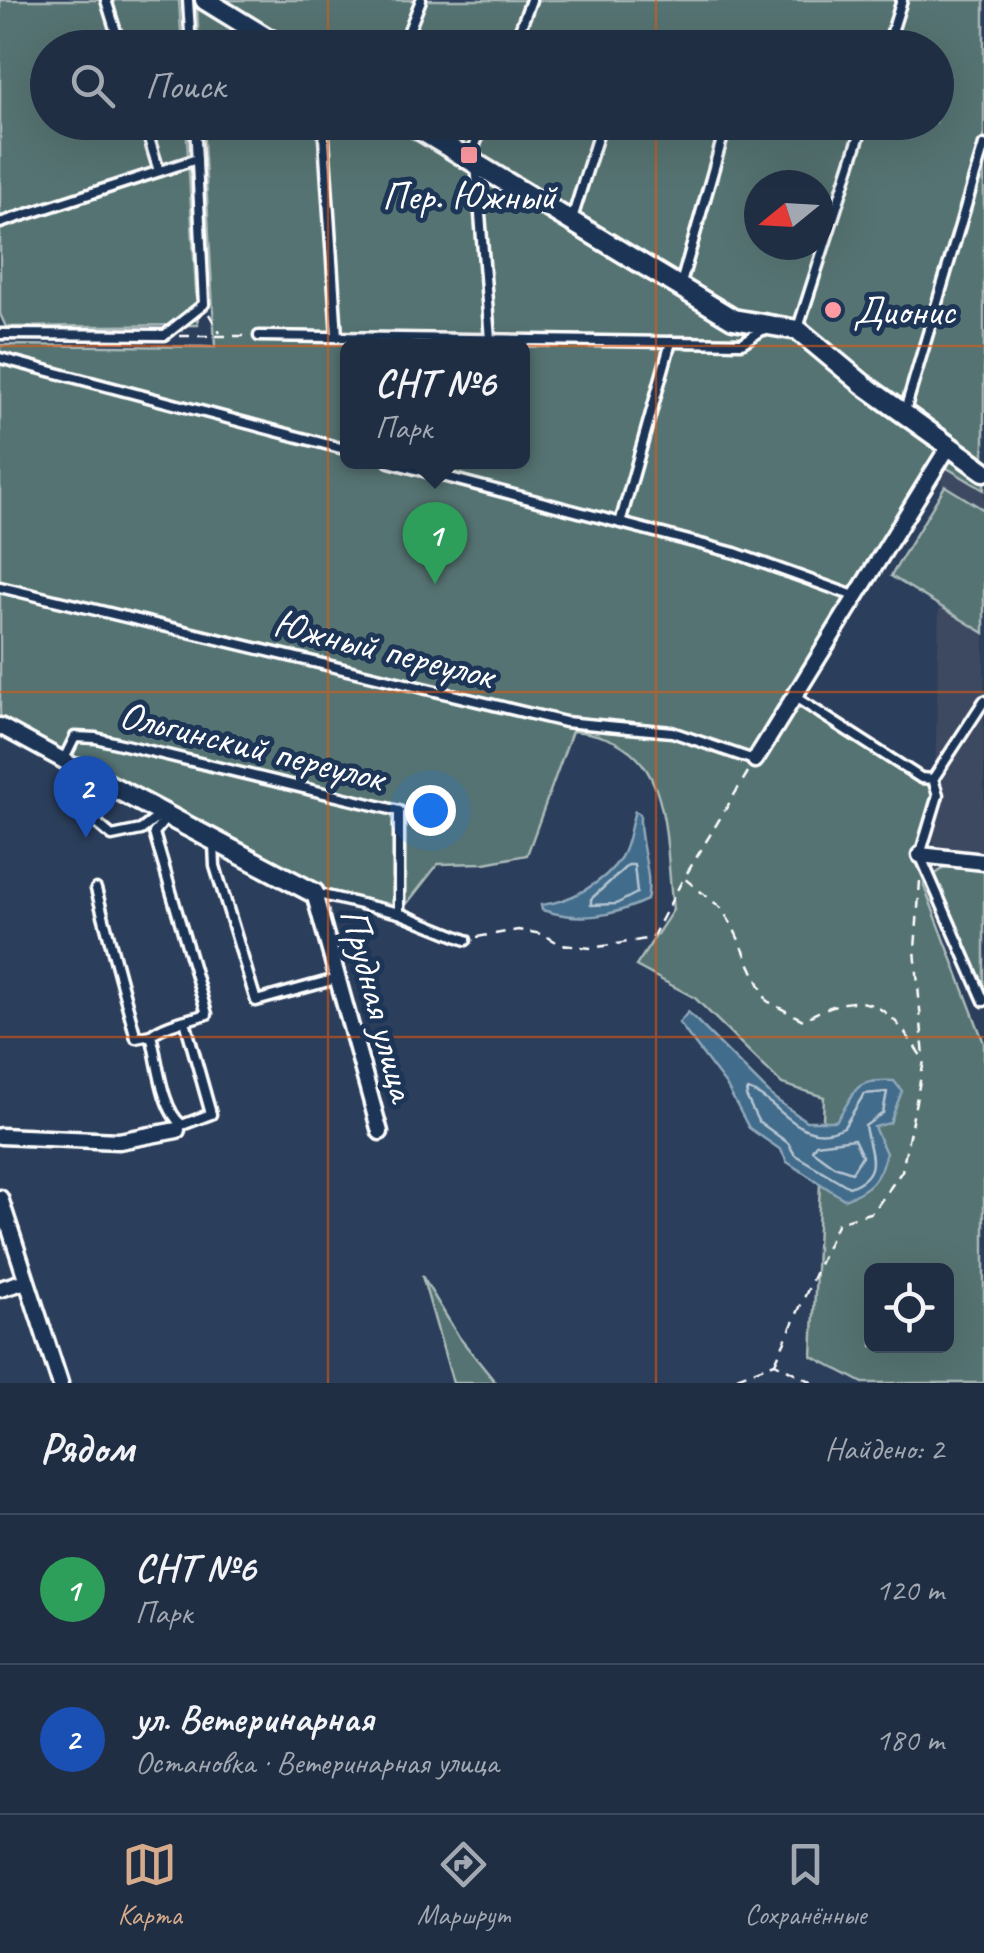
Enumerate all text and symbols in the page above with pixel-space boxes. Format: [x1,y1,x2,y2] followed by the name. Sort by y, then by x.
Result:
[30,30,954,140] search box
[65,58,120,113] icon: search
[145,62,225,109] text: Поиск
[458,144,480,166] marker: Пер. Южный
[744,170,834,260] north arrow
[382,171,558,221] place label: Пер. Южный
[853,286,957,336] place label: Дионис
[822,299,844,321] marker: Дионис
[340,339,530,469] popup
[375,360,495,407] text: СНТ №6
[375,407,432,448] text: Парк
[402,502,468,584] pin: 1
[269,598,502,701] street label: Южный переулок
[115,689,392,804] street label: Ольгинский переулок
[54,756,118,838] pin: 2
[405,785,456,836] your location
[328,903,429,1109] street label: Прудная улица
[864,1263,954,1353] map controls
[864,1263,954,1353] button: locate
[40,1422,134,1475] text: Рядом
[825,1428,944,1469] text: Найдено: 2
[135,1545,255,1592] text: СНТ №6
[65,1569,80,1610] text: 1
[875,1569,944,1610] text: 120 m
[135,1592,192,1633] text: Парк
[135,1695,373,1742] text: ул. Ветеринарная
[65,1719,80,1760] text: 2
[875,1719,944,1760] text: 180 m
[135,1742,498,1783] text: Остановка · Ветеринарная улица
[118,1837,182,1932] tab: Карта
[417,1837,509,1932] tab: Маршрут
[745,1837,866,1932] tab: Сохранённые

